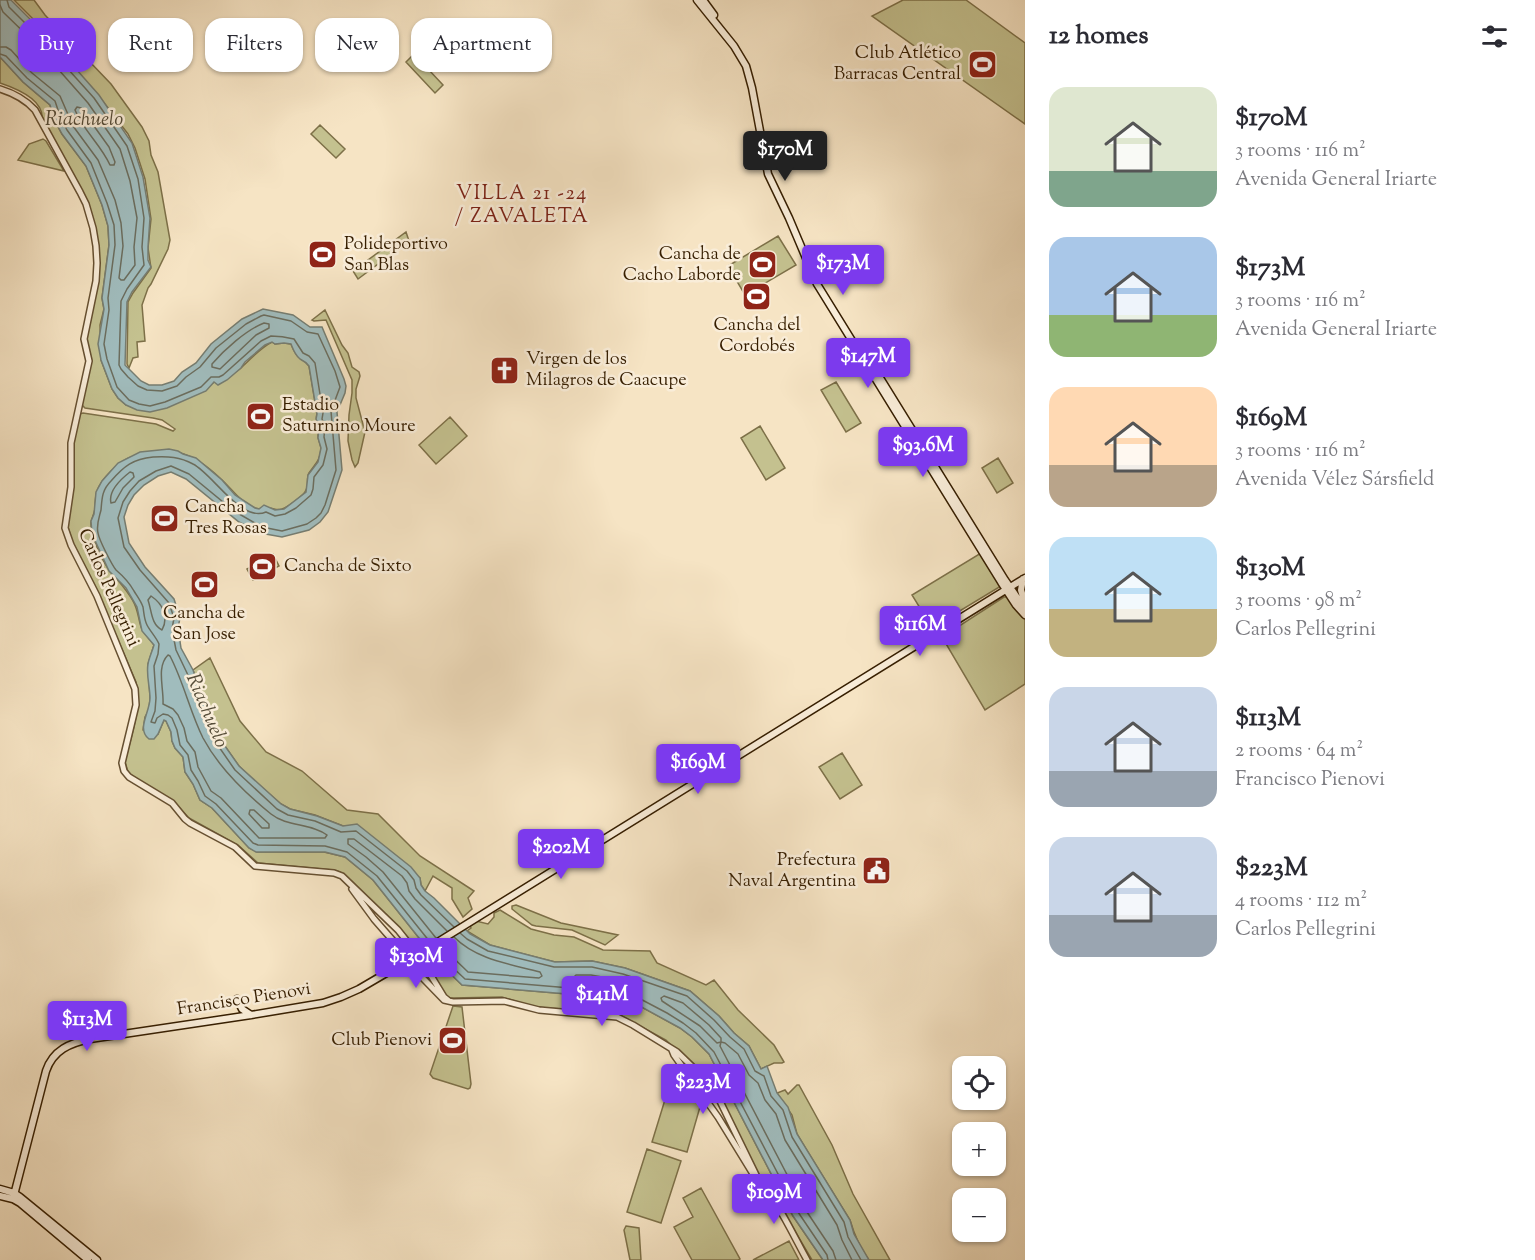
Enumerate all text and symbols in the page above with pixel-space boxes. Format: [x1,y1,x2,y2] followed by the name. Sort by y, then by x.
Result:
[18,18,96,72] chip: Buy
[108,18,193,72] chip: Rent
[205,18,303,72] chip: Filters
[315,18,399,72] chip: New
[411,18,552,72] chip: Apartment
[1049,18,1148,55] text: 12 homes
[1478,20,1511,53] icon: filters
[834,41,961,88] place label: Club Atlético Barracas Central
[966,48,998,80] sports icon: Club Atlético Barracas Central
[1235,100,1308,137] text: $170M
[45,106,123,135] water label: Riachuelo
[1097,111,1169,183] icon: home
[743,131,827,182] pin: $170M
[757,136,813,165] text: $170M
[1235,137,1366,166] text: 3 rooms · 116 m²
[1235,166,1437,195] text: Avenida General Iriarte
[455,180,589,232] district label: VILLA 21 -24 / ZAVALETA
[344,232,448,279] place label: Polideportivo San Blas
[307,239,339,271] sports icon: Polideportivo San Blas
[623,242,741,289] place label: Cancha de Cacho Laborde
[801,245,885,296] pin: $173M
[746,249,778,281] sports icon: Cancha de Cacho Laborde
[816,250,870,279] text: $173M
[1235,250,1305,287] text: $173M
[1097,261,1169,333] icon: home
[741,281,773,313] sports icon: Cancha del Cordobés
[1235,287,1366,316] text: 3 rooms · 116 m²
[713,313,801,360] place label: Cancha del Cordobés
[1235,316,1437,345] text: Avenida General Iriarte
[826,338,910,389] pin: $147M
[840,343,896,372] text: $147M
[526,347,687,394] place label: Virgen de los Milagros de Caacupe
[489,354,521,386] church icon: Virgen de los Milagros de Caacupe
[282,393,416,440] place label: Estadio Saturnino Moure
[245,400,277,432] sports icon: Estadio Saturnino Moure
[1235,400,1307,437] text: $169M
[1097,411,1169,483] icon: home
[874,427,972,478] pin: $93.6M
[892,432,954,461] text: $93.6M
[1235,437,1366,466] text: 3 rooms · 116 m²
[1235,466,1434,495] text: Avenida Vélez Sársfield
[185,495,267,542] place label: Cancha Tres Rosas
[148,502,180,534] sports icon: Cancha Tres Rosas
[70,525,146,651] street label: Carlos Pellegrini
[1235,550,1305,587] text: $130M
[247,551,279,583] sports icon: Cancha de Sixto
[284,554,412,580] place label: Cancha de Sixto
[1097,561,1169,633] icon: home
[188,569,220,601] sports icon: Cancha de San Jose
[1235,587,1362,616] text: 3 rooms · 98 m²
[163,601,245,648] place label: Cancha de San Jose
[878,606,962,657] pin: $116M
[894,611,946,640] text: $116M
[1235,616,1376,645] text: Carlos Pellegrini
[177,669,235,753] water label: Riachuelo
[1235,700,1301,737] text: $113M
[1097,711,1169,783] icon: home
[1235,737,1363,766] text: 2 rooms · 64 m²
[656,744,740,795] pin: $169M
[670,749,726,778] text: $169M
[1235,766,1385,795] text: Francisco Pienovi
[519,829,603,880] pin: $202M
[532,834,590,863] text: $202M
[728,848,856,895] place label: Prefectura Naval Argentina
[1235,850,1308,887] text: $223M
[861,855,893,887] public building icon: Prefectura Naval Argentina
[1097,861,1169,933] icon: home
[1235,887,1367,916] text: 4 rooms · 112 m²
[1235,916,1376,945] text: Carlos Pellegrini
[374,938,458,989] pin: $130M
[389,943,443,972] text: $130M
[560,976,644,1027] pin: $141M
[175,977,313,1023] street label: Francisco Pienovi
[576,981,628,1010] text: $141M
[45,1001,129,1052] pin: $113M
[62,1006,112,1035] text: $113M
[437,1025,469,1057] sports icon: Club Pienovi
[331,1028,432,1054] place label: Club Pienovi
[952,1056,1006,1242] map controls
[952,1056,1006,1110] button: locate
[661,1064,745,1115] pin: $223M
[675,1069,731,1098] text: $223M
[952,1122,1006,1176] button: +
[732,1174,816,1225] pin: $109M
[746,1179,802,1208] text: $109M
[952,1188,1006,1242] button: −

